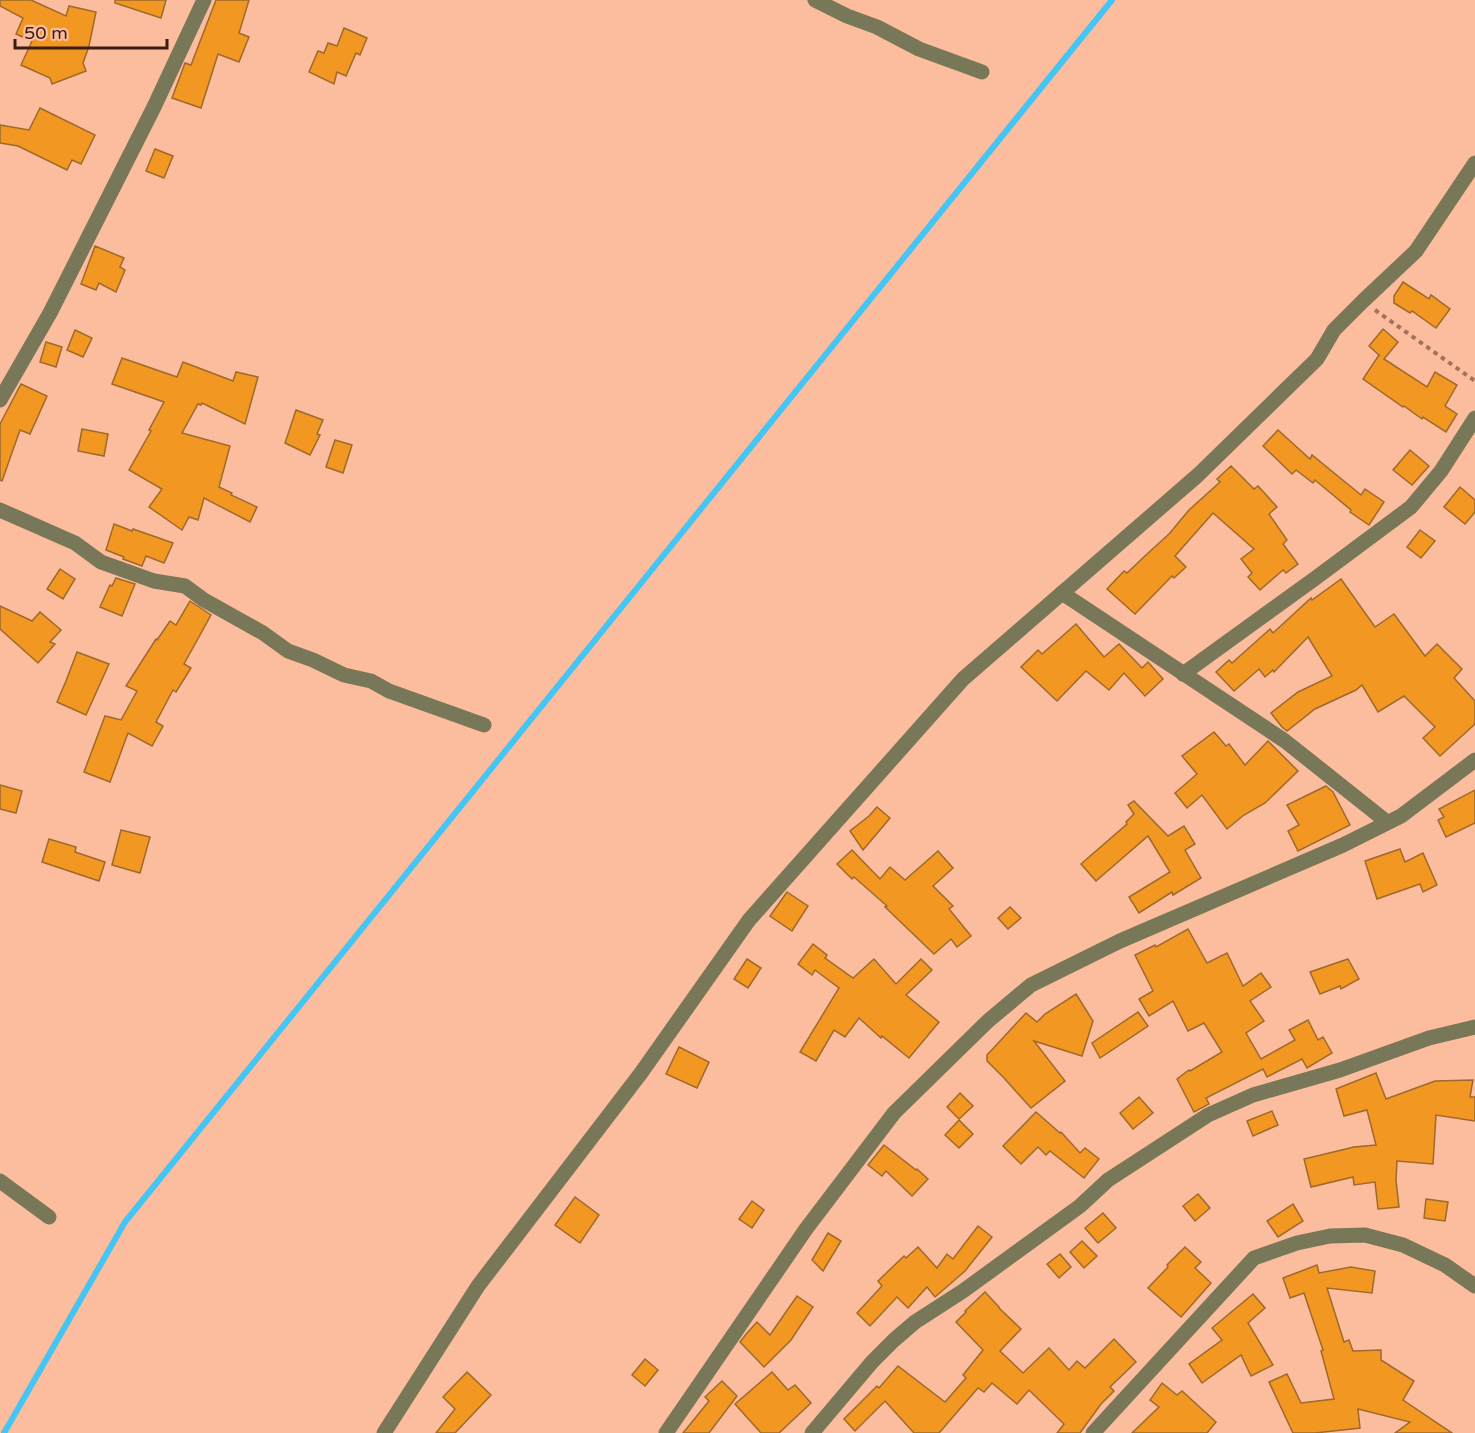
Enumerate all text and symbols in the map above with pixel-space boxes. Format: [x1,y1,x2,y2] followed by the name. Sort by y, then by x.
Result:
[15,12,166,50] scale bar
[24,22,68,44] text: 50 m

